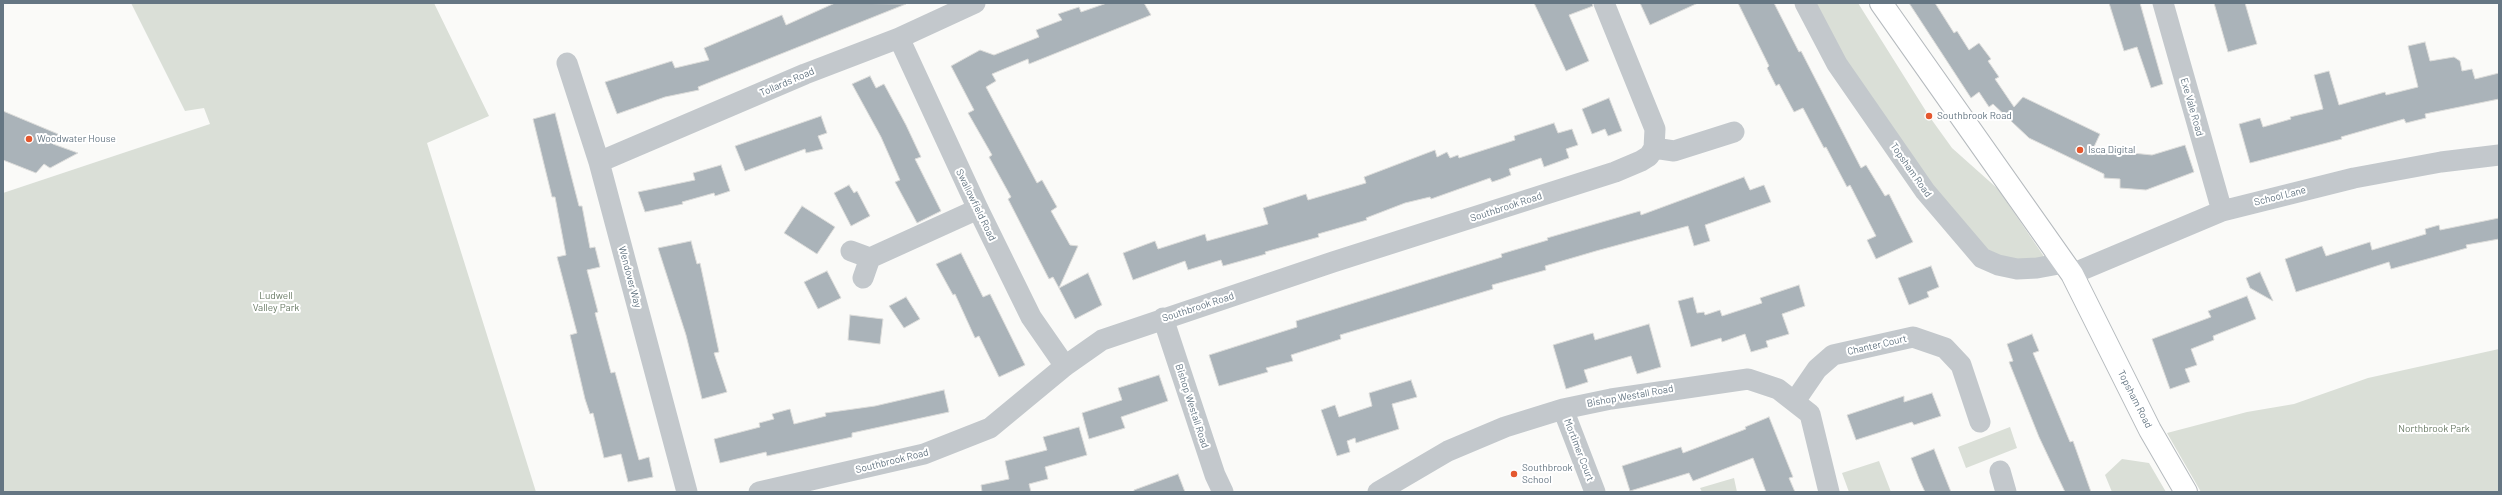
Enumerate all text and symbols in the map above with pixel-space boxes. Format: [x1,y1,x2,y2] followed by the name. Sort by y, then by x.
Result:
[758,65,816,99] street label: Tollards Road
[2178,76,2206,138] street label: Exe Vale Road
[1937,110,2012,122] place label: Southbrook Road
[1924,111,1934,121] marker: Southbrook Road
[37,133,116,145] place label: Woodwater House
[24,134,34,144] marker: Woodwater House
[1888,140,1934,200] street label: Topsham Road
[2088,144,2135,156] place label: Isca Digital
[2075,145,2085,155] marker: Isca Digital
[953,167,999,243] street label: Swallowfield Road
[2253,184,2307,208] street label: School Lane
[1469,190,1543,224] street label: Southbrook Road
[616,245,644,309] street label: Wendover Way
[253,290,299,314] park label: Ludwell Valley Park
[1161,290,1235,324] street label: Southbrook Road
[1846,332,1908,358] street label: Chanter Court
[1173,362,1211,450] street label: Bishop Westall Road
[2115,368,2155,430] street label: Topsham Road
[1586,382,1674,410] street label: Bishop Westall Road
[1562,417,1596,483] street label: Mortimer Court
[2398,423,2470,435] park label: Northbrook Park
[854,446,930,476] street label: Southbrook Road
[1522,462,1573,486] place label: Southbrook School
[1509,469,1519,479] marker: Southbrook School

